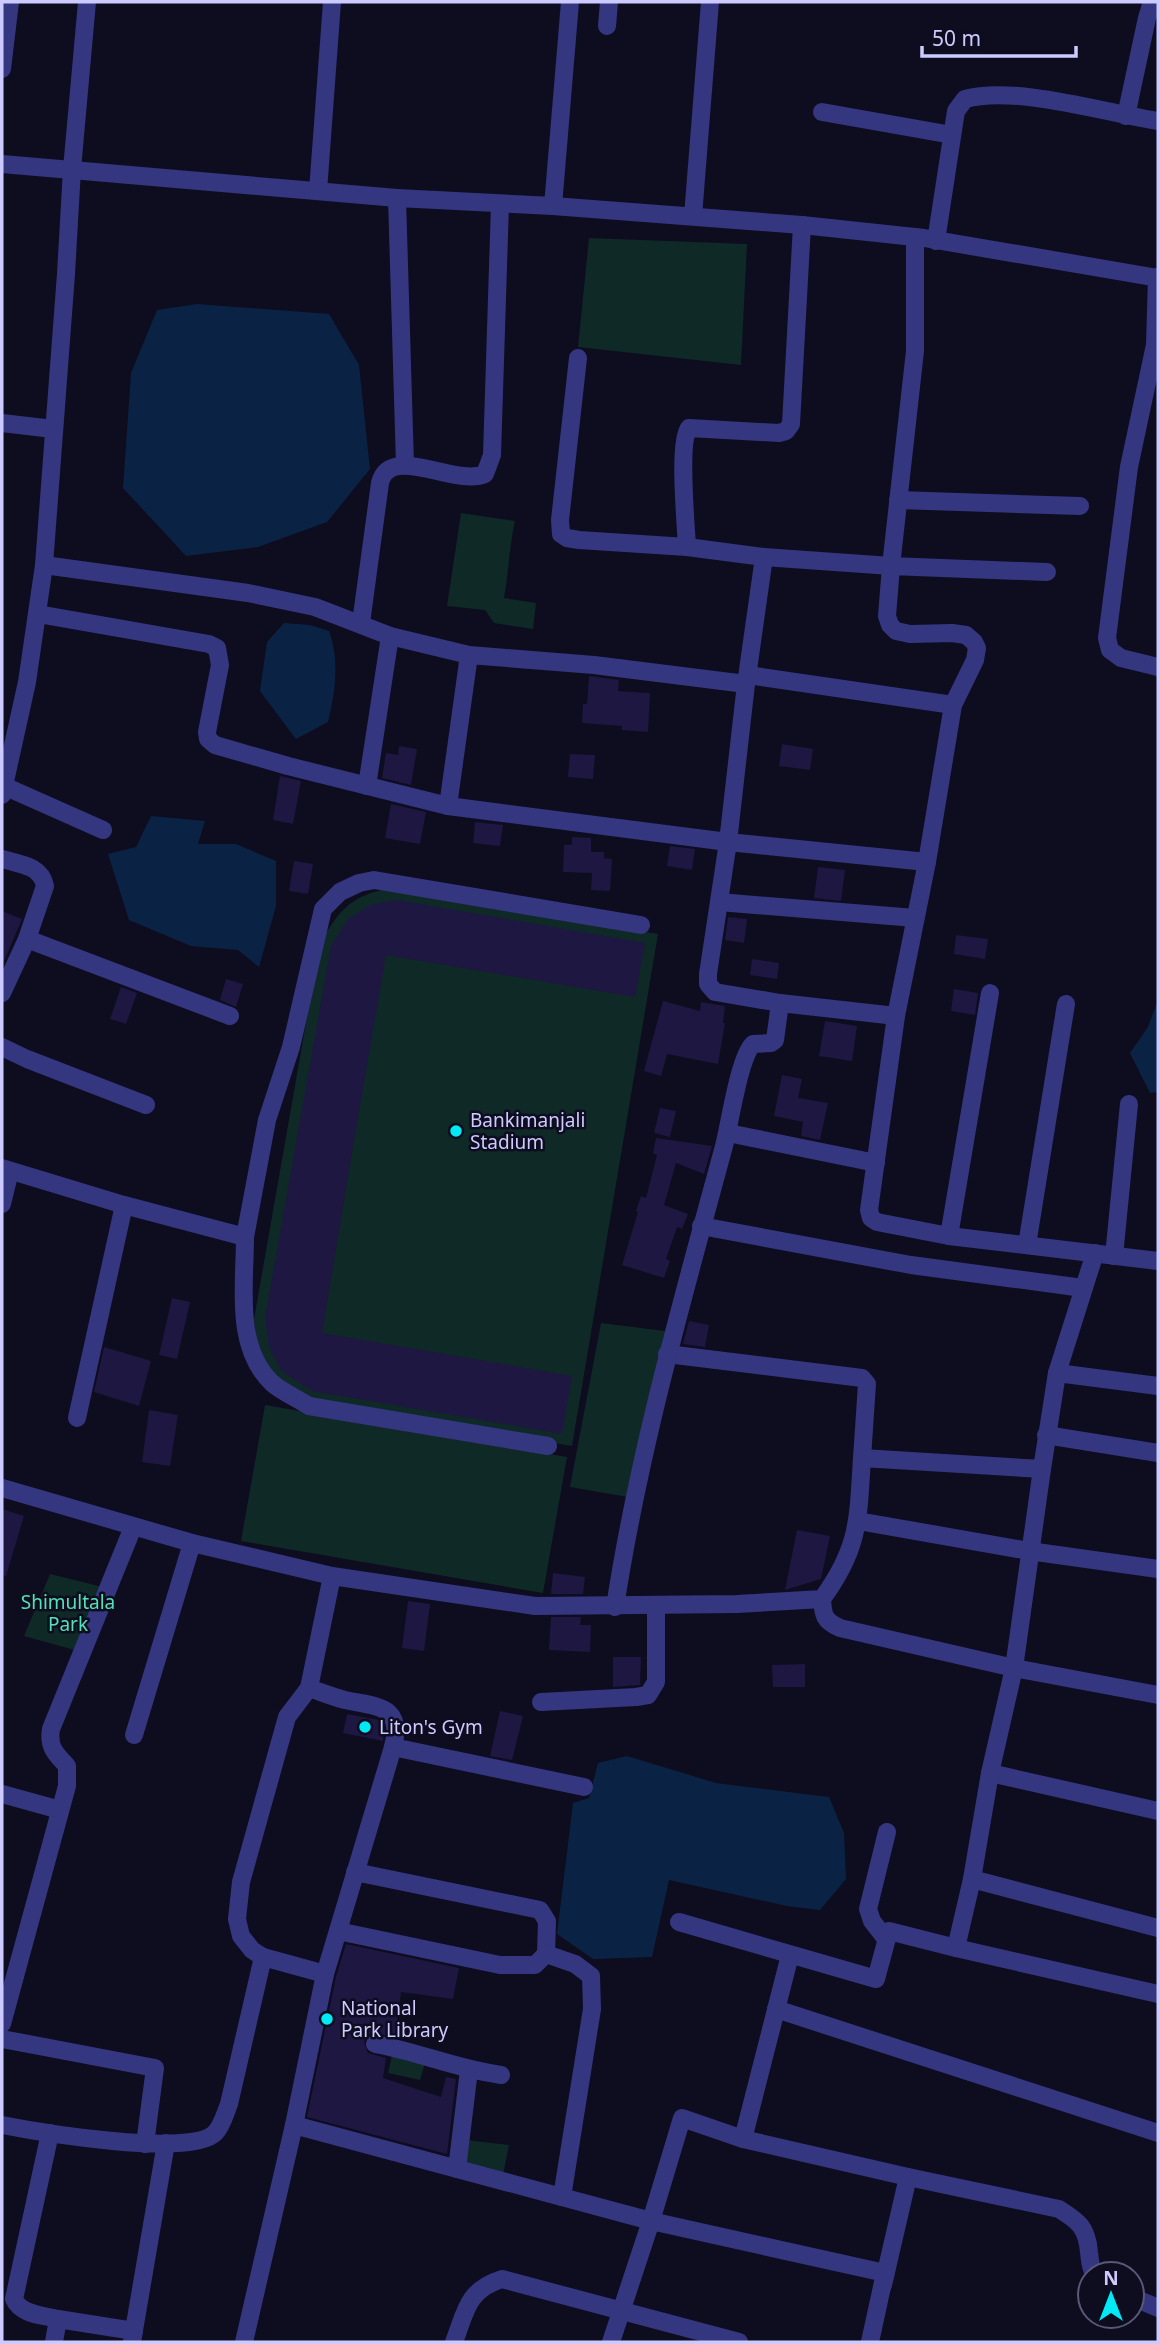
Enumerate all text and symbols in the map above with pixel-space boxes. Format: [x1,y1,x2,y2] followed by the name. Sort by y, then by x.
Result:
[922,14,1076,58] scale bar
[932,24,981,52] text: 50 m
[470,1107,585,1155] place label: Bankimanjali Stadium
[448,1123,464,1139] marker: Bankimanjali Stadium
[21,1589,115,1637] park label: Shimultala Park
[379,1714,483,1740] place label: Liton's Gym
[357,1719,373,1735] marker: Liton's Gym
[341,1995,449,2043] place label: National Park Library
[319,2011,335,2027] marker: National Park Library
[1076,2260,1146,2330] north arrow
[1103,2265,1119,2291] text: N

